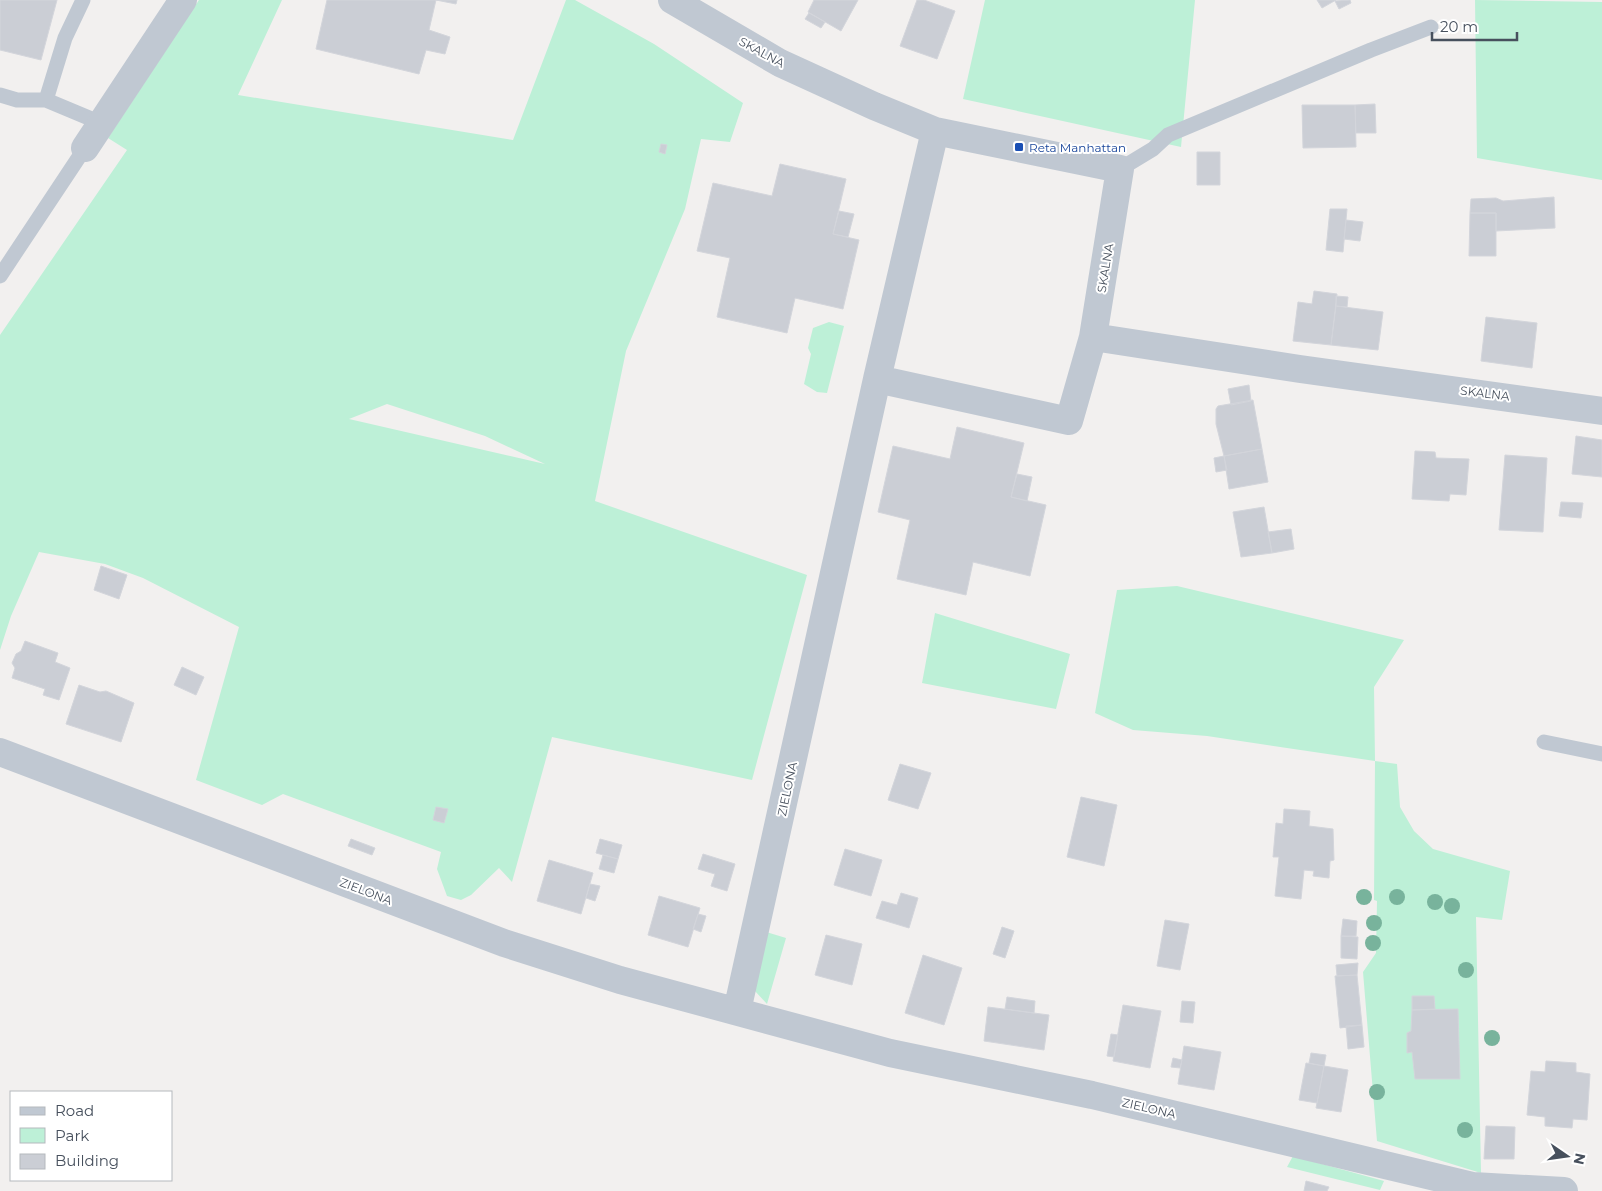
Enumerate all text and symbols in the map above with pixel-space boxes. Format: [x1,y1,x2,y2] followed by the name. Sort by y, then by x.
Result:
[1432,10,1517,42] scale bar
[1440,17,1478,36] text: 20 m
[737,33,788,71] street label: SKALNA
[1029,140,1126,155] place label: Reta Manhattan
[1013,141,1025,153] marker: Reta Manhattan
[1094,242,1116,294] street label: SKALNA
[1459,383,1511,404] street label: SKALNA
[774,760,800,817] street label: ZIELONA
[338,874,395,908] street label: ZIELONA
[10,1091,172,1181] legend
[1121,1095,1178,1122] street label: ZIELONA
[55,1101,94,1120] text: Road
[55,1126,89,1145] text: Park
[1542,1131,1592,1181] north arrow
[55,1151,119,1170] text: Building
[1570,1151,1590,1166] text: N

